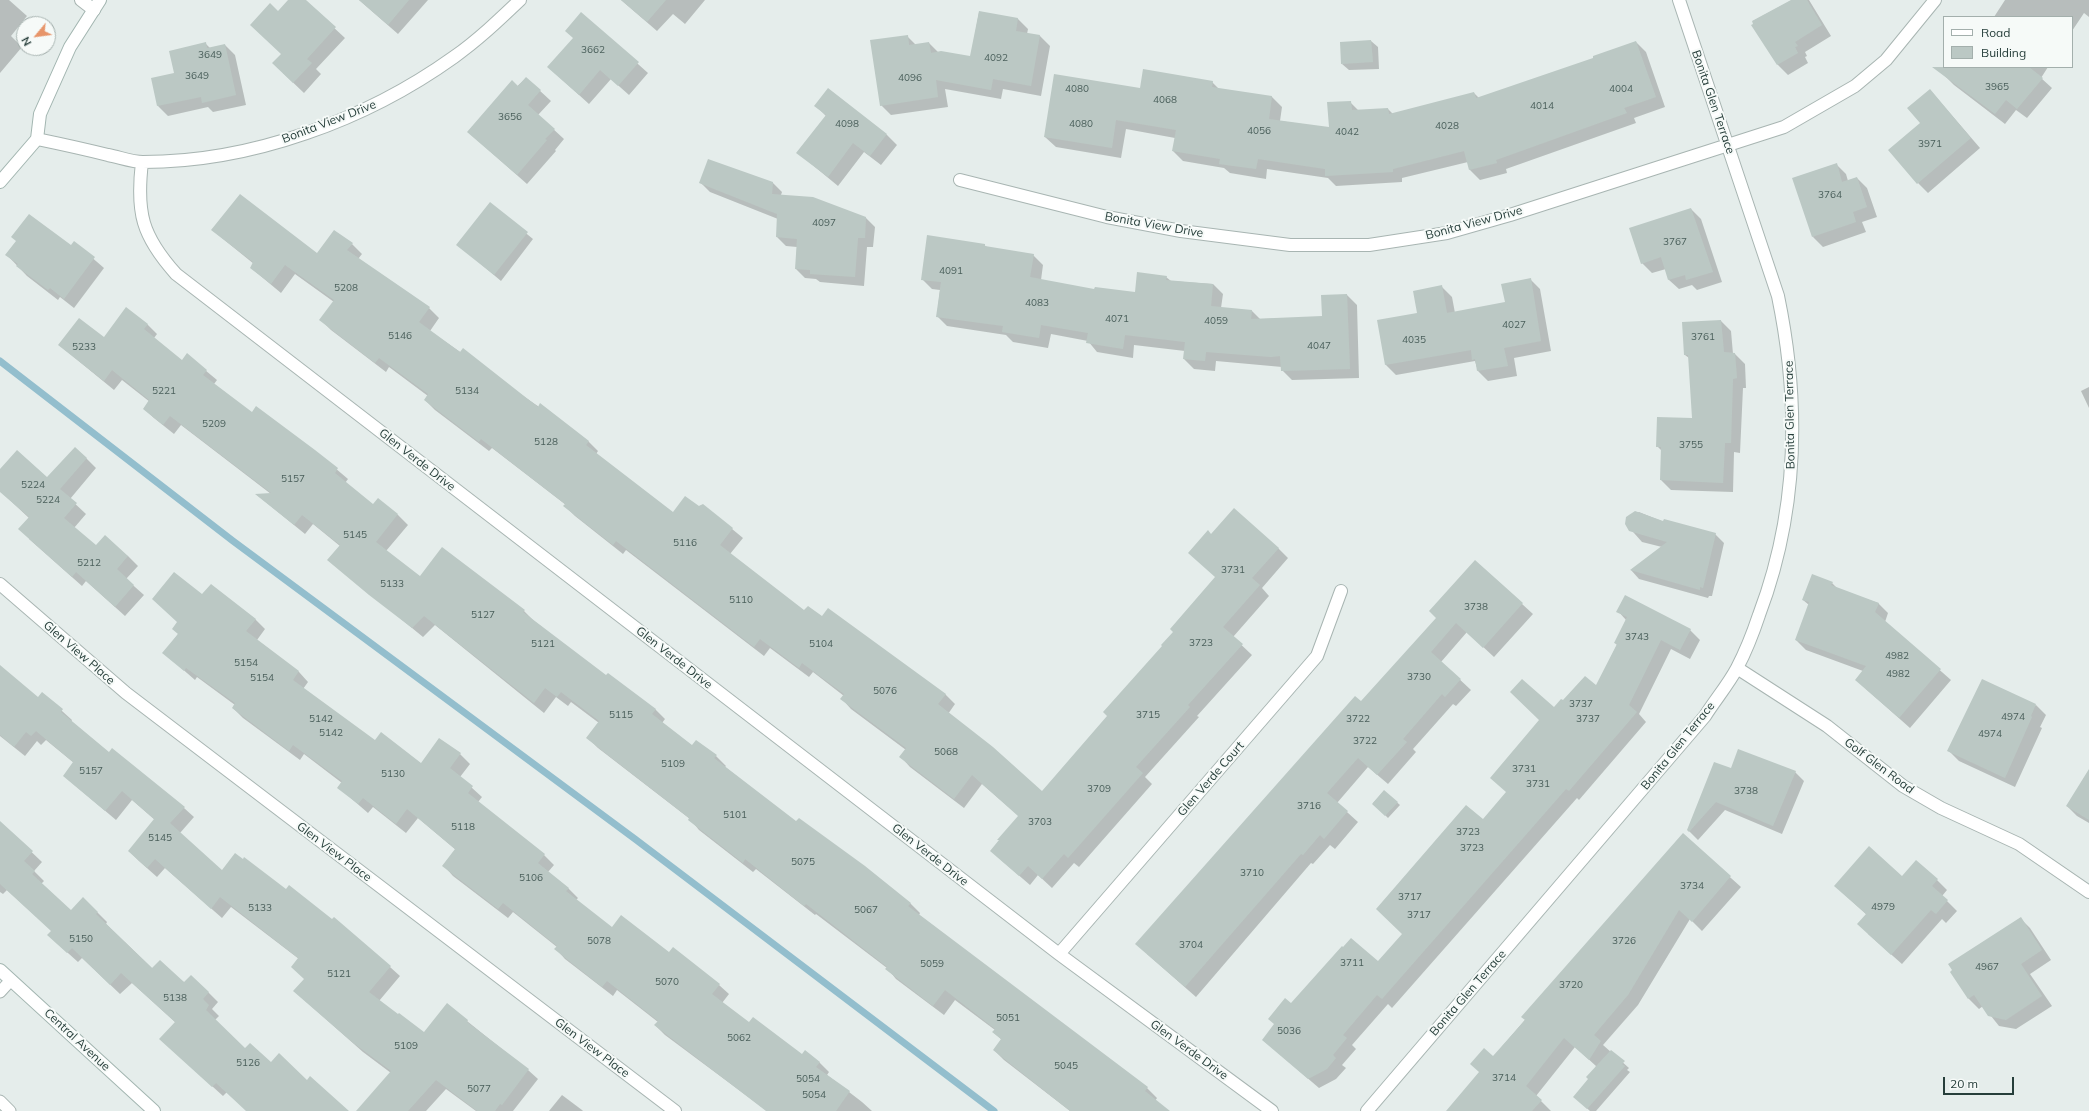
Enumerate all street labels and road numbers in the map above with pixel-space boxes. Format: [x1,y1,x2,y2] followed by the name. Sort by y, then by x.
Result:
[1688,48,1738,156] street label: Bonita Glen Terrace
[280,97,378,147] street label: Bonita View Drive
[1424,203,1524,243] street label: Bonita View Drive
[1104,209,1204,241] street label: Bonita View Drive
[1782,360,1798,470] street label: Bonita Glen Terrace
[376,426,458,494] street label: Glen Verde Drive
[40,618,118,688] street label: Glen View Place
[633,624,715,692] street label: Glen Verde Drive
[1638,699,1718,793] street label: Bonita Glen Terrace
[1841,735,1917,797] street label: Golf Glen Road
[1175,739,1247,819] street label: Glen Verde Court
[294,819,374,885] street label: Glen View Place
[889,821,971,889] street label: Glen Verde Drive
[1427,947,1509,1039] street label: Bonita Glen Terrace
[41,1006,113,1074] street label: Central Avenue
[552,1015,632,1081] street label: Glen View Place
[1147,1017,1231,1083] street label: Glen Verde Drive

